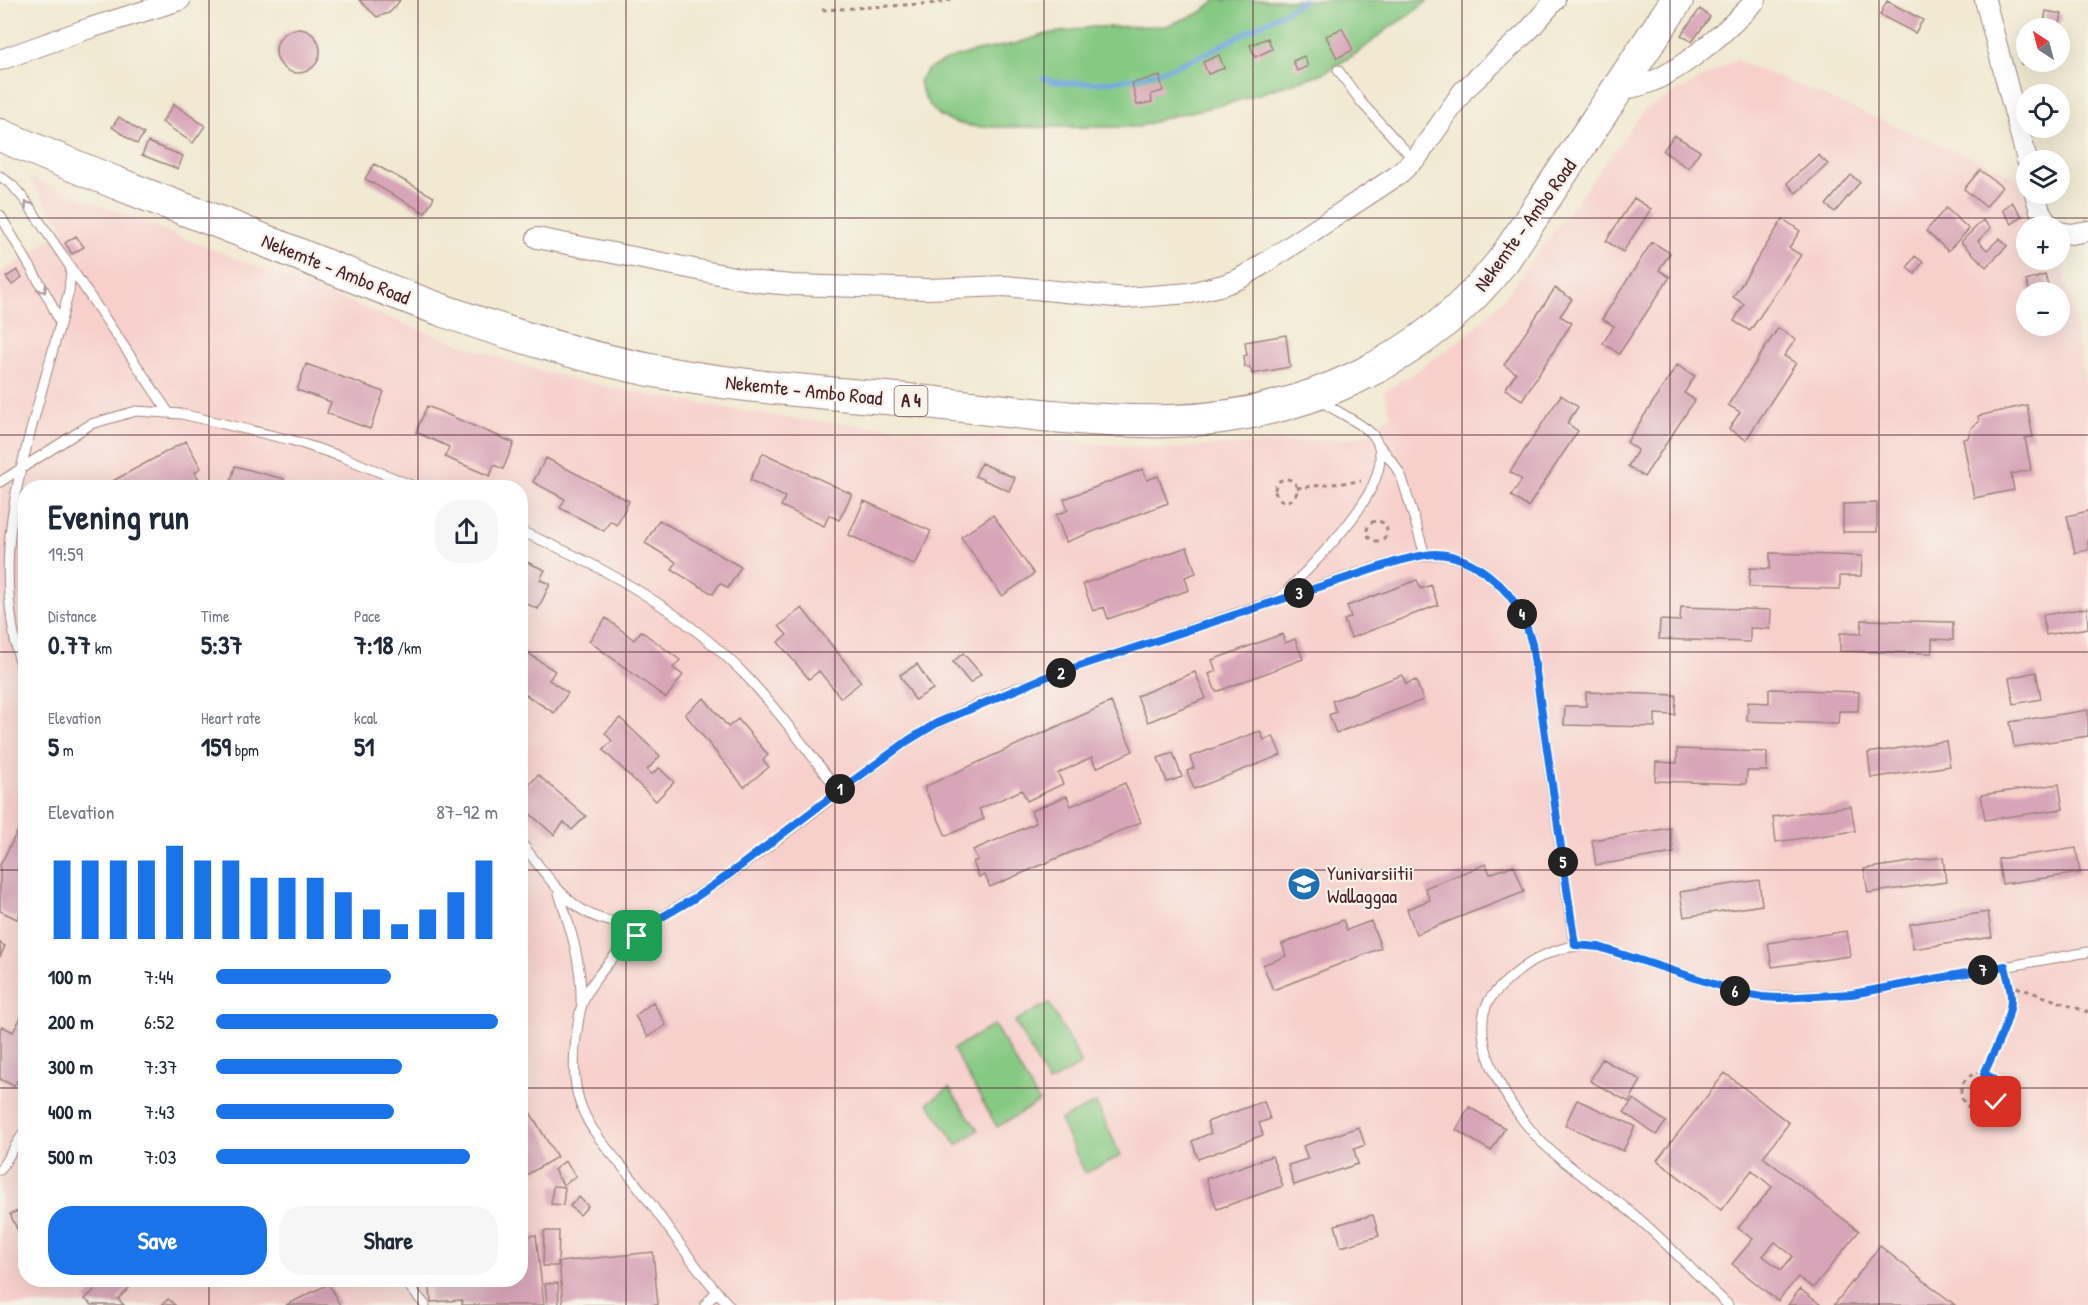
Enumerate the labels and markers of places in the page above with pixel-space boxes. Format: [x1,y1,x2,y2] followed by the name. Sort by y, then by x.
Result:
[1284,578,1314,608] pin: 3
[1507,599,1537,629] pin: 4
[1046,658,1076,688] pin: 2
[825,774,855,804] pin: 1
[1548,847,1578,877] pin: 5
[1327,859,1413,909] place label: Yunivarsiitii Wallaggaa
[1286,866,1322,902] school or university icon: Yunivarsiitii Wallaggaa
[611,910,662,961] pin
[1968,955,1998,985] pin: 7
[1720,976,1750,1006] pin: 6
[1970,1076,2021,1127] pin

